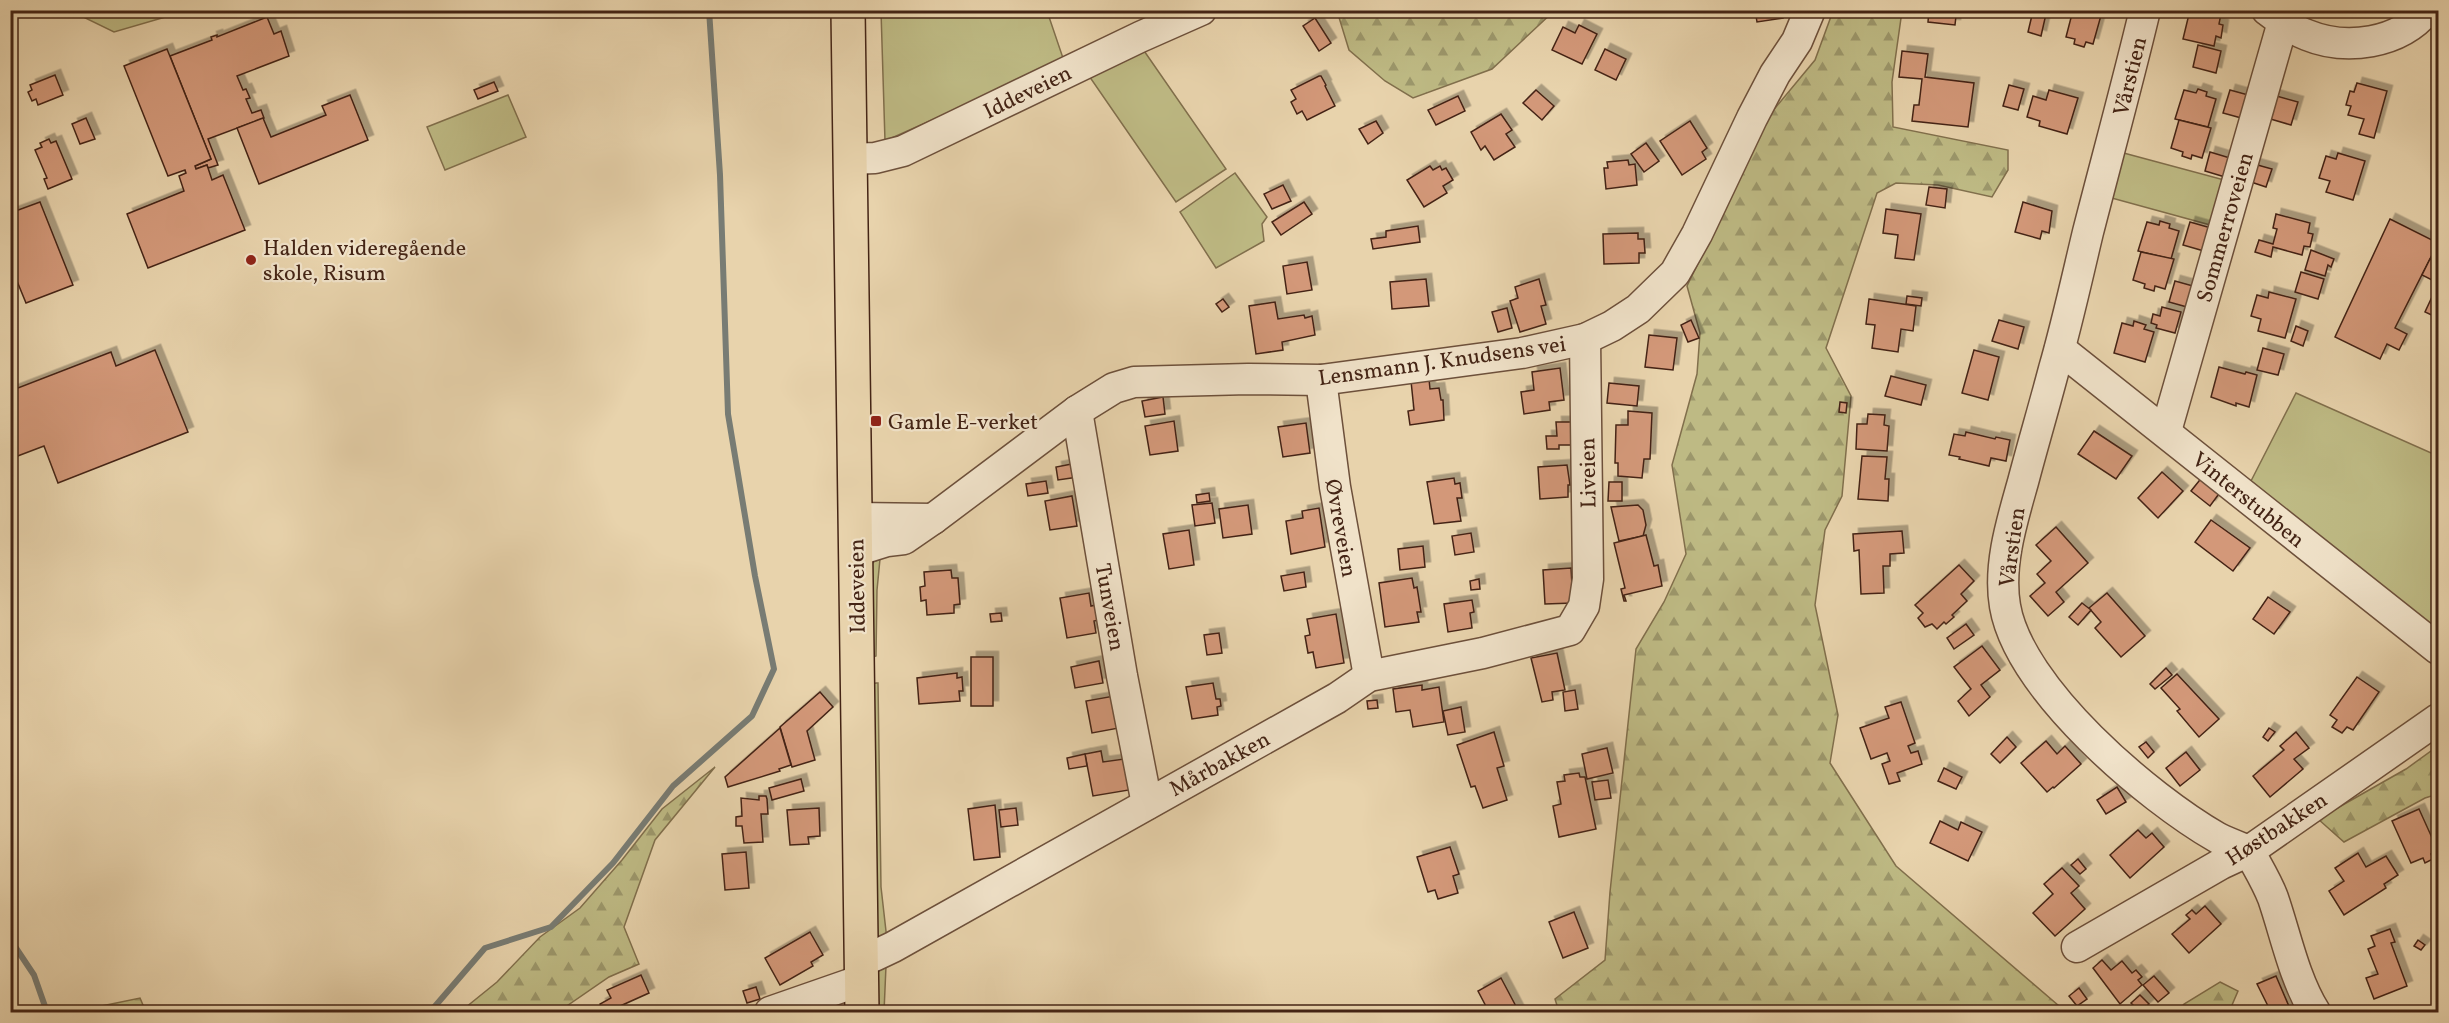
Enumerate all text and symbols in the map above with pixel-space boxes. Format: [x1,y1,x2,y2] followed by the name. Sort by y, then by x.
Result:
[2107,34,2156,119] street label: Vårstien
[979,59,1078,128] street label: Iddeveien
[2190,149,2263,307] street label: Sommerroveien
[263,234,466,290] place label: Halden videregående skole, Risum
[244,253,258,267] marker: Halden videregående skole, Risum
[1316,330,1568,395] street label: Lensmann J. Knudsens vei
[888,408,1038,439] place label: Gamle E-verket
[869,414,883,428] marker: Gamle E-verket
[1573,437,1606,509] street label: Liveien
[2184,446,2311,556] street label: Vinterstubben
[1316,477,1363,580] street label: Øvreveien
[1993,505,2034,589] street label: Vårstien
[842,538,875,634] street label: Iddeveien
[1086,561,1131,654] street label: Tunveien
[1164,725,1276,806] street label: Mårbakken
[2220,786,2334,875] street label: Høstbakken

